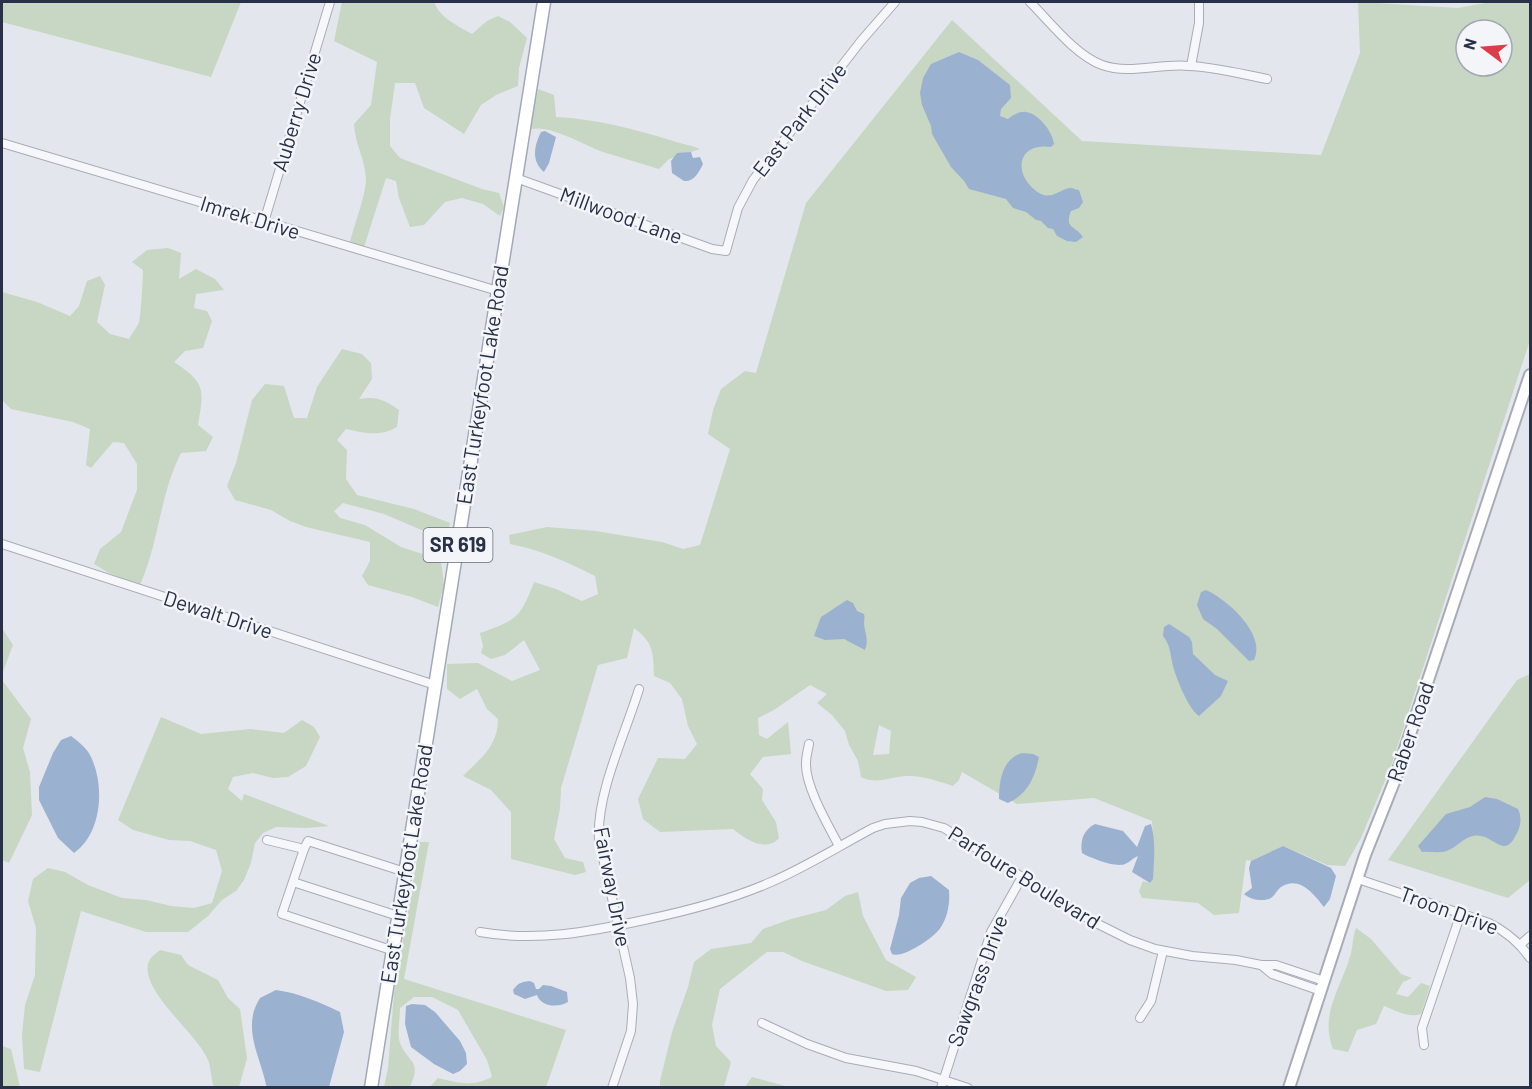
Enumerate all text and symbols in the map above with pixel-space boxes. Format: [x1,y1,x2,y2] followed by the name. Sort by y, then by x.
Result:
[1454,18,1514,78] north arrow
[1459,36,1480,51] text: N
[266,49,326,174] street label: Auberry Drive
[747,57,851,181] street label: East Park Drive
[557,181,686,248] street label: Millwood Lane
[198,190,303,244] street label: Imrek Drive
[450,263,513,506] street label: East Turkeyfoot Lake Road
[424,528,492,562] road number: SR 619
[161,584,276,643] street label: Dewalt Drive
[1381,678,1438,785] street label: Raber Road
[374,742,437,985] street label: East Turkeyfoot Lake Road
[944,820,1105,934] street label: Parfoure Boulevard
[590,825,637,949] street label: Fairway Drive
[1397,880,1502,939] street label: Troon Drive
[941,911,1012,1050] street label: Sawgrass Drive

